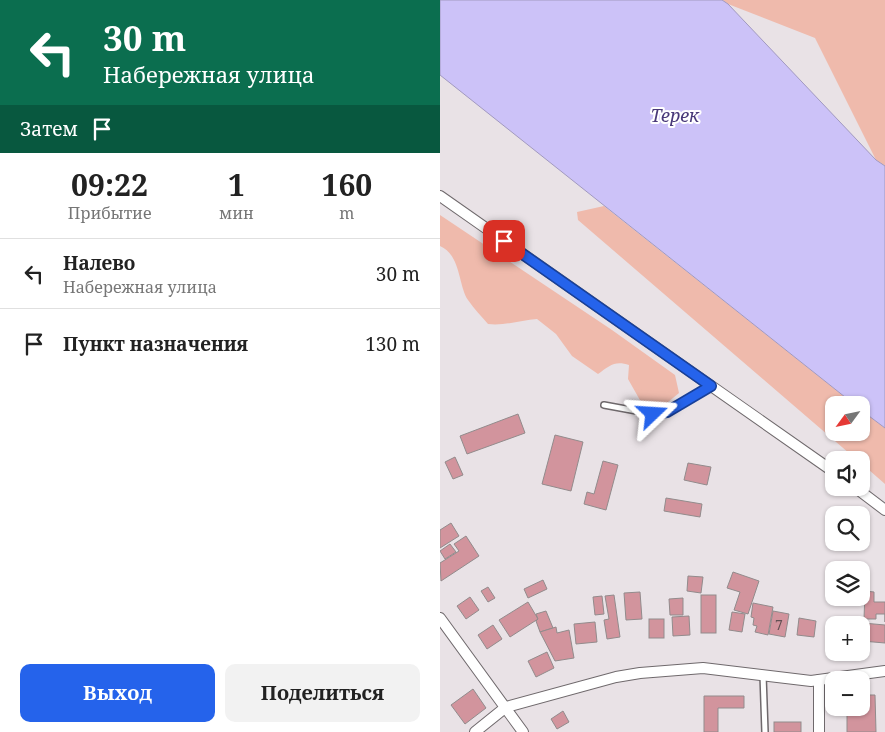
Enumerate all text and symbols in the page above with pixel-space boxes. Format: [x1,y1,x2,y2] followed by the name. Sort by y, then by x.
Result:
[103,14,186,61] text: 30 m
[20,20,85,85] icon: left
[103,59,315,89] text: Набережная улица
[650,103,700,127] water label: Терек
[88,115,116,143] icon: arrive
[20,116,78,142] text: Затем
[71,164,148,205] text: 09:22
[228,164,245,205] text: 1
[321,164,372,205] text: 160
[68,202,151,224] text: Прибытие
[219,202,254,224] text: мин
[339,202,354,224] text: m
[483,220,525,262] pin
[490,227,518,255] icon: arrive
[63,250,135,276] text: Налево
[20,260,48,288] icon: left
[376,261,420,287] text: 30 m
[63,276,217,298] text: Набережная улица
[20,330,48,358] icon: arrive
[63,331,248,357] text: Пункт назначения
[365,331,420,357] text: 130 m
[626,387,678,439] position arrow
[825,396,870,441] north arrow
[825,396,870,716] map controls
[825,451,870,496] button: sound
[825,506,870,551] button: search
[825,561,870,606] button: layers
[775,615,783,634] house number: 7
[825,616,870,661] button: +
[20,664,215,722] button: Выход
[225,664,420,722] button: Поделиться
[825,671,870,716] button: −

